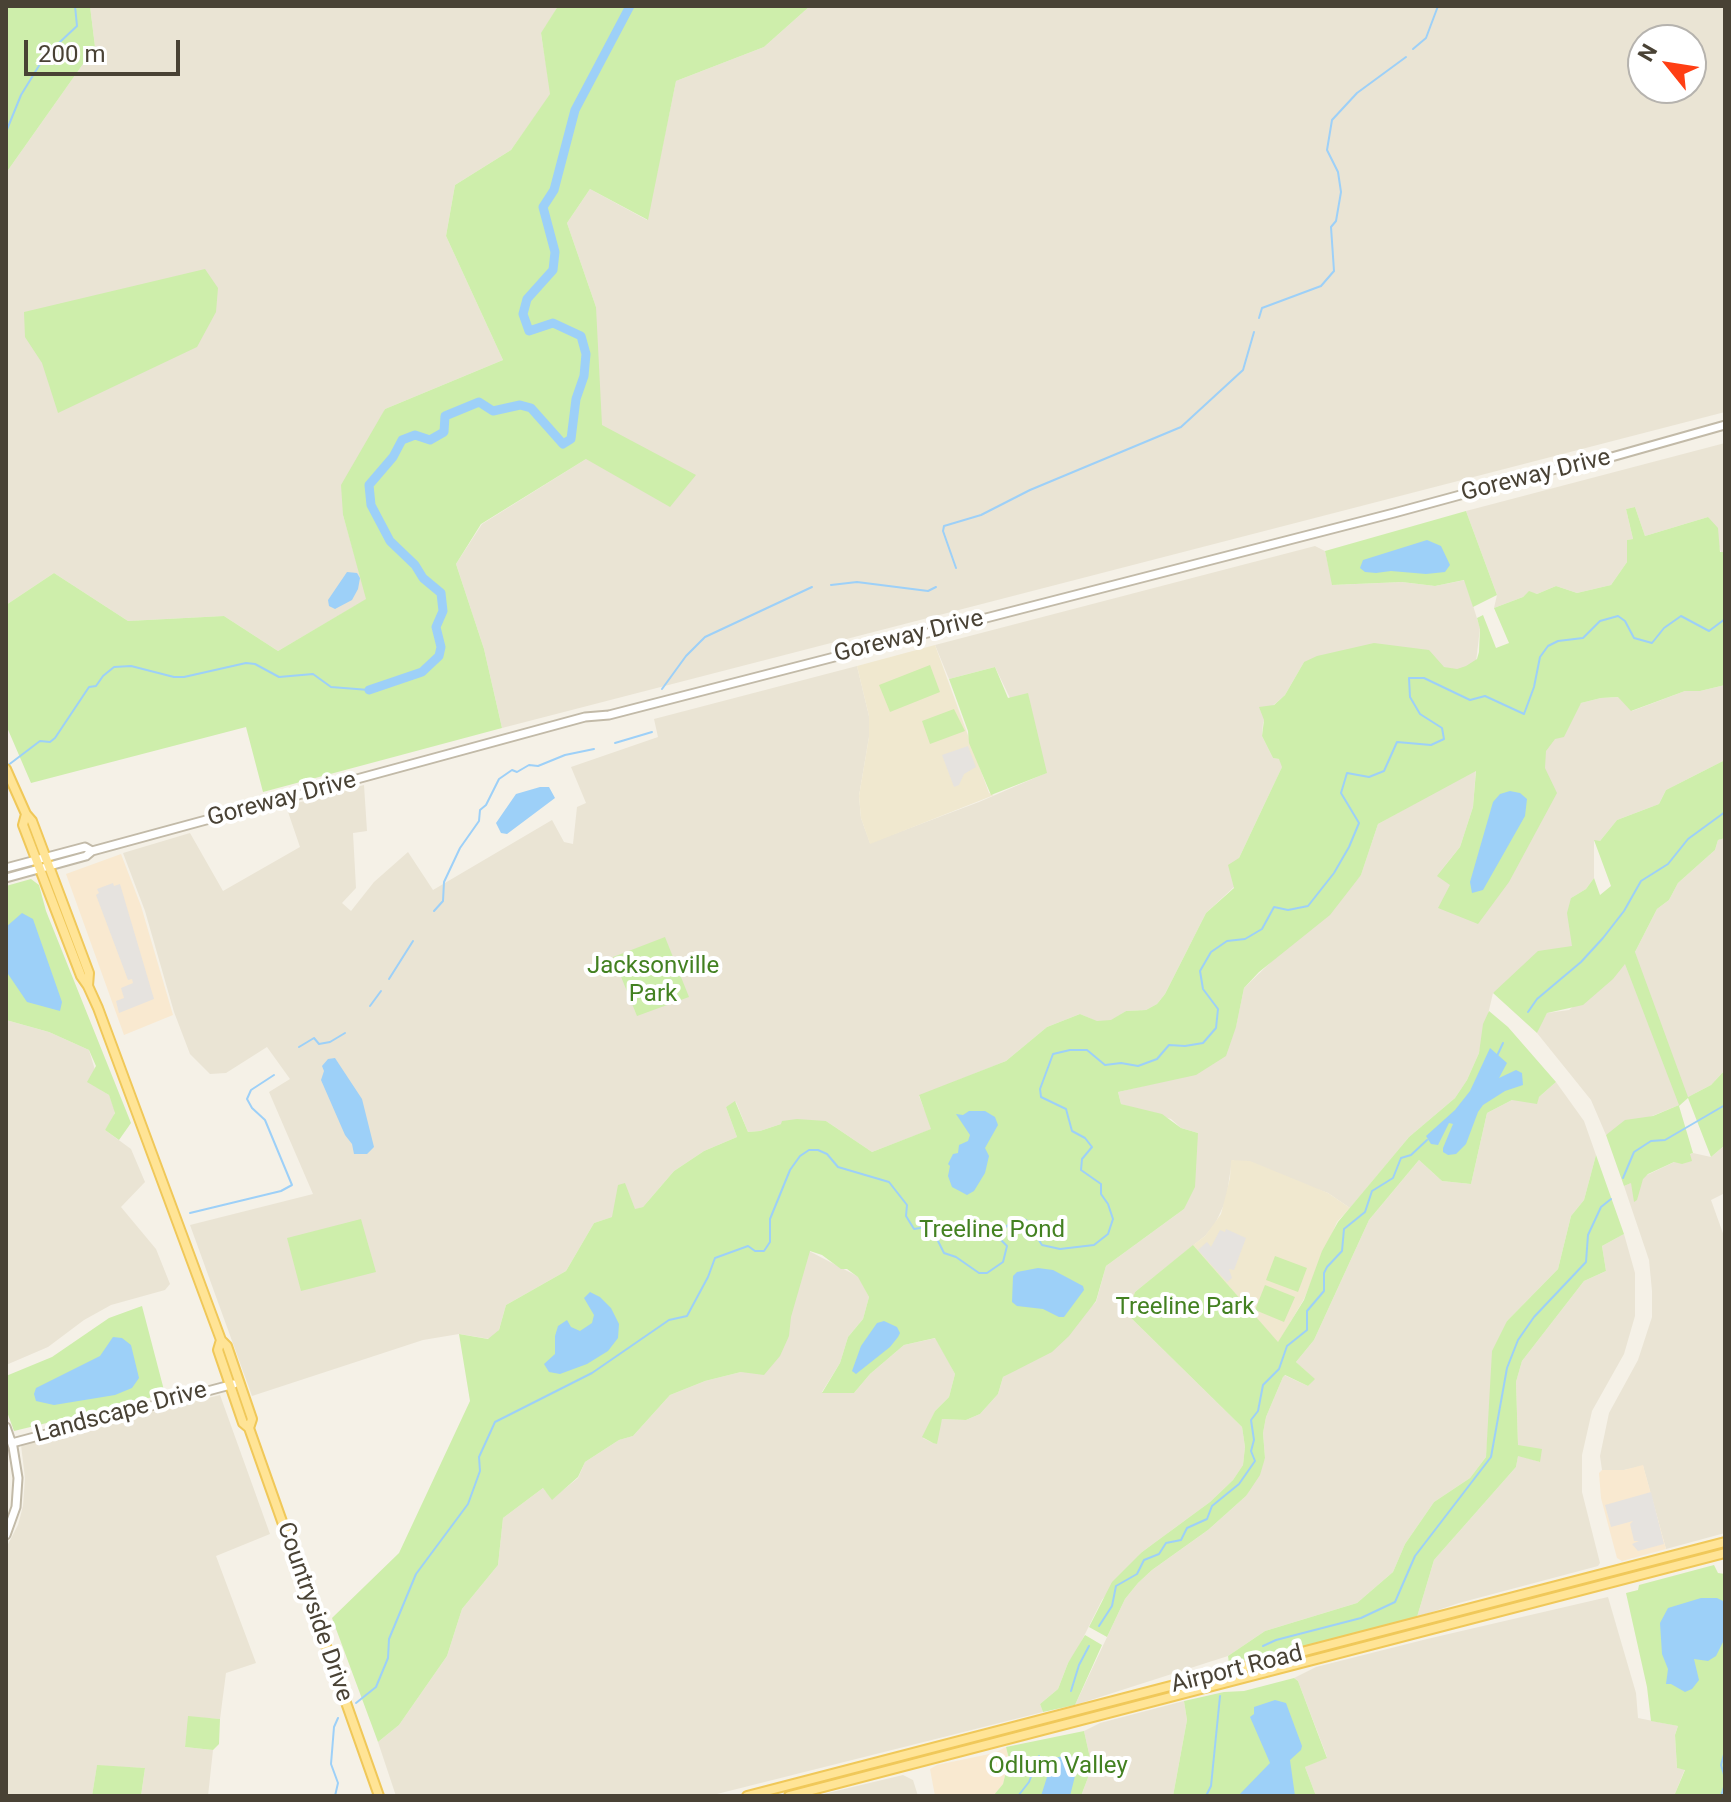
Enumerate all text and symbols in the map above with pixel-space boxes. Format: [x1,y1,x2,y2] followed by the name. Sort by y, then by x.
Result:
[28,24,184,74] scale bar
[1627,24,1707,104] north arrow
[38,40,105,68] text: 200 m
[1633,40,1662,66] text: N
[1458,444,1614,508] street label: Goreway Drive
[831,605,987,669] street label: Goreway Drive
[204,766,360,834] street label: Goreway Drive
[587,953,719,1009] park label: Jacksonville Park
[919,1217,1065,1245] park label: Treeline Pond
[1116,1294,1254,1322] park label: Treeline Park
[32,1376,210,1450] street label: Landscape Drive
[270,1519,358,1705] street label: Countryside Drive
[1168,1640,1306,1700] street label: Airport Road
[988,1753,1128,1781] park label: Odlum Valley

